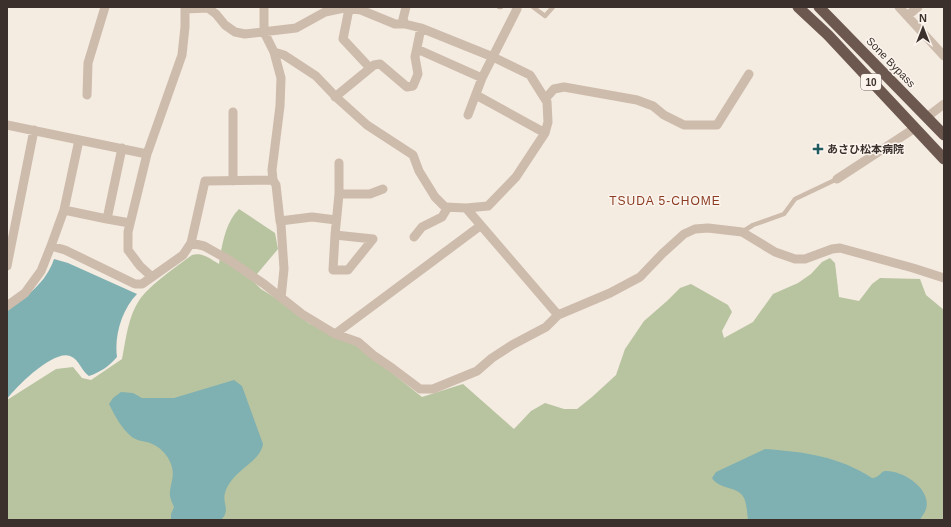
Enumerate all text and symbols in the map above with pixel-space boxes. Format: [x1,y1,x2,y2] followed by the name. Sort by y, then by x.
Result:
[903,8,943,48] north arrow
[919,12,927,24] text: N
[864,35,918,90] street label: Sone Bypass
[861,74,881,90] road number: 10
[812,143,824,155] marker: あさひ松本病院
[827,143,904,155] place label: あさひ松本病院
[609,194,721,208] district label: TSUDA 5-CHOME

